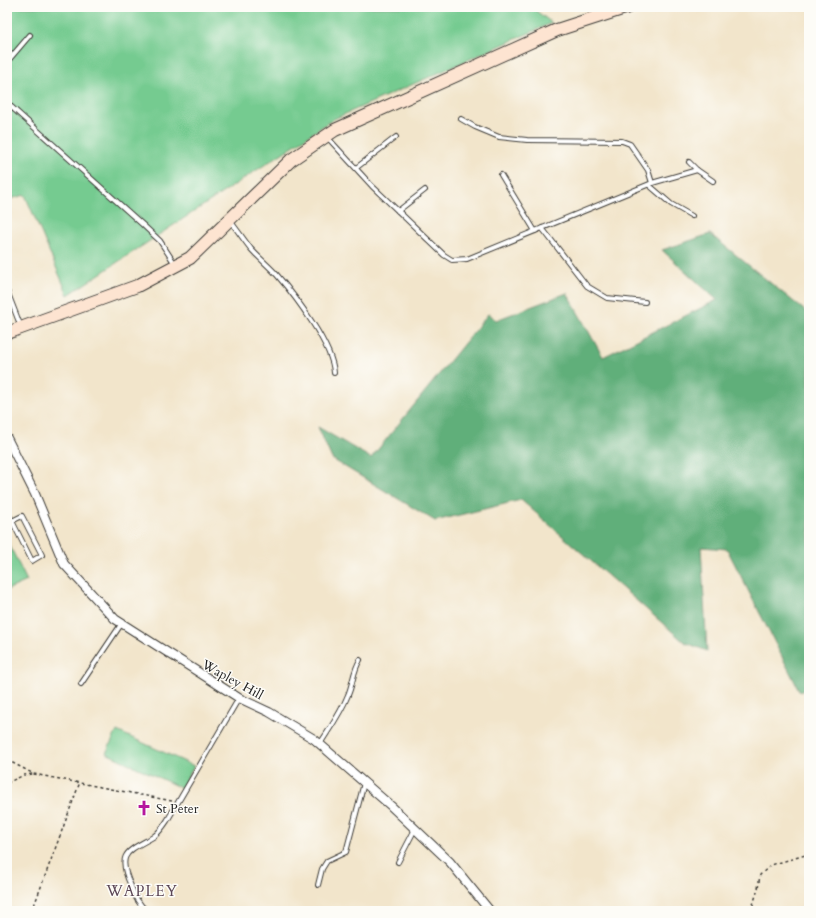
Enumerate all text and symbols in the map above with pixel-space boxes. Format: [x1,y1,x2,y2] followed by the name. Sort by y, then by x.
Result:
[198,655,267,704] street label: Wapley Hill
[135,799,153,817] church icon: St Peter
[156,800,199,818] place label: St Peter
[105,881,178,901] district label: WAPLEY

